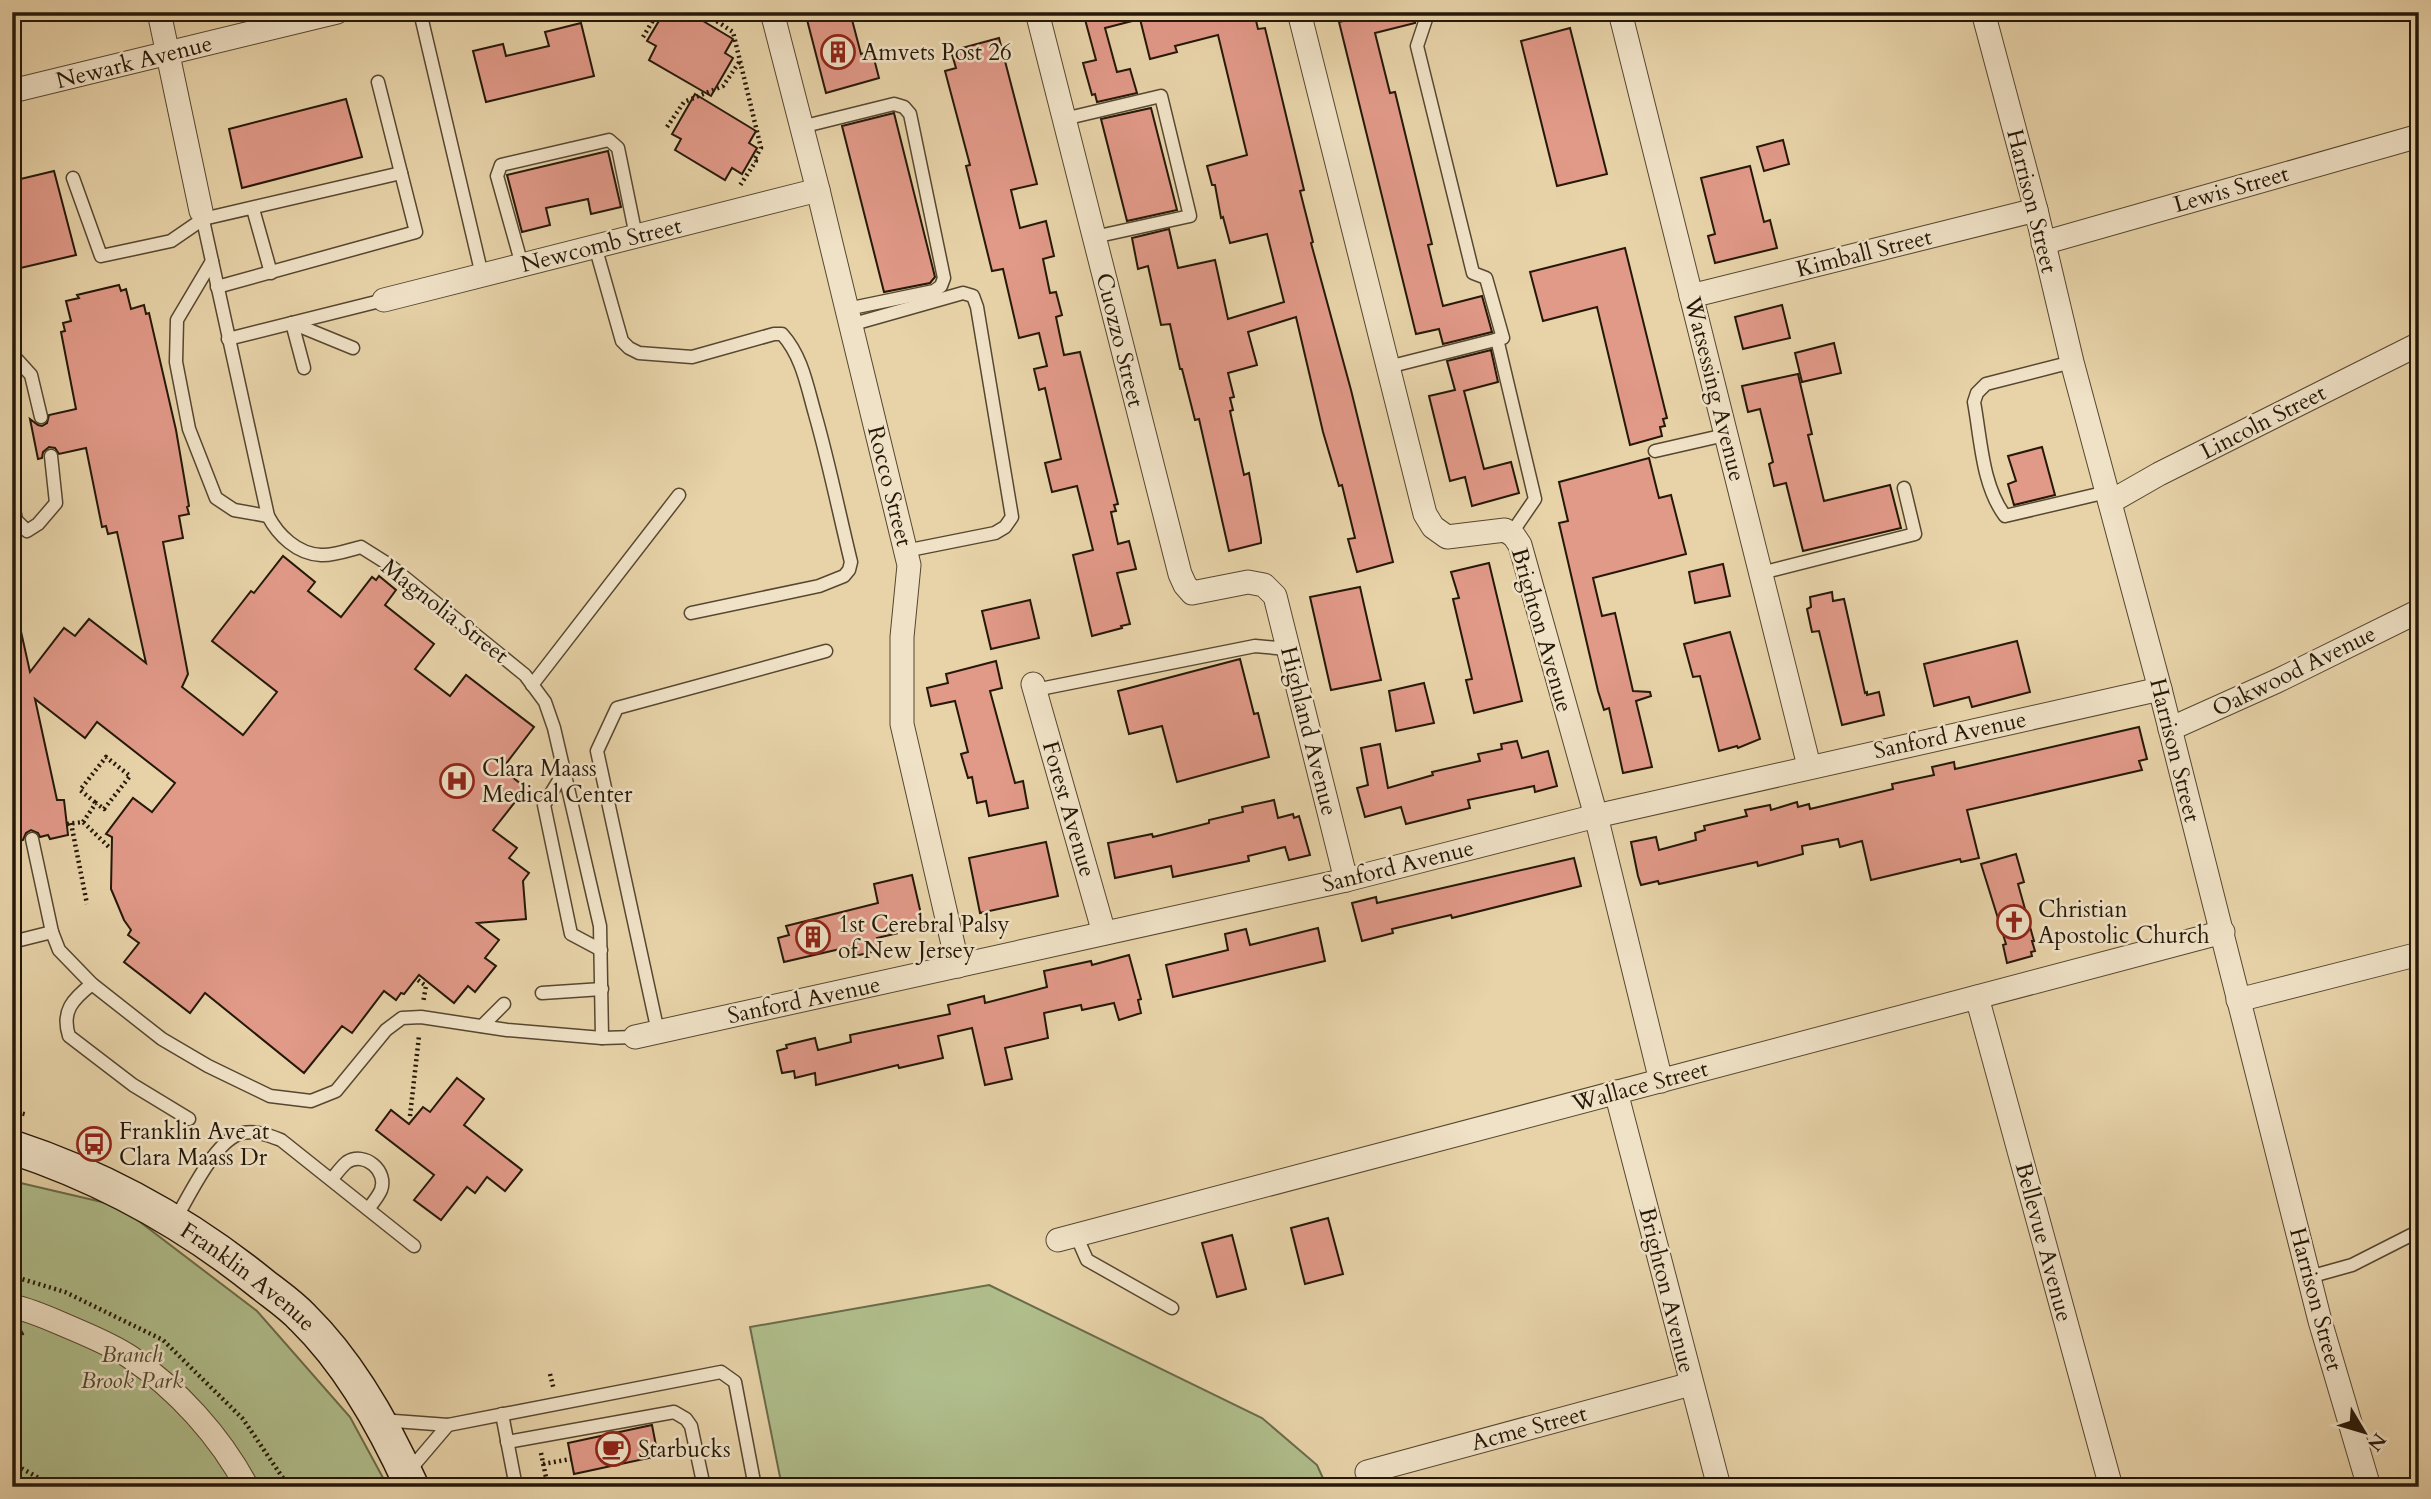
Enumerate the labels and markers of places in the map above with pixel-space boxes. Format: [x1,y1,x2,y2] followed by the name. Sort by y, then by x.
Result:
[819,33,857,71] building icon: Amvets Post 26
[862,37,1012,68] place label: Amvets Post 26
[482,753,633,810] place label: Clara Maass Medical Center
[438,762,476,800] hospital icon: Clara Maass Medical Center
[2038,894,2210,951] place label: Christian Apostolic Church
[1995,903,2033,941] church icon: Christian Apostolic Church
[838,909,1010,966] place label: 1st Cerebral Palsy of New Jersey
[794,918,832,956] building icon: 1st Cerebral Palsy of New Jersey
[119,1116,269,1173] place label: Franklin Ave at Clara Maass Dr
[75,1125,113,1163] bus stop icon: Franklin Ave at Clara Maass Dr
[594,1430,632,1468] cafe icon: Starbucks
[638,1434,731,1465] place label: Starbucks

